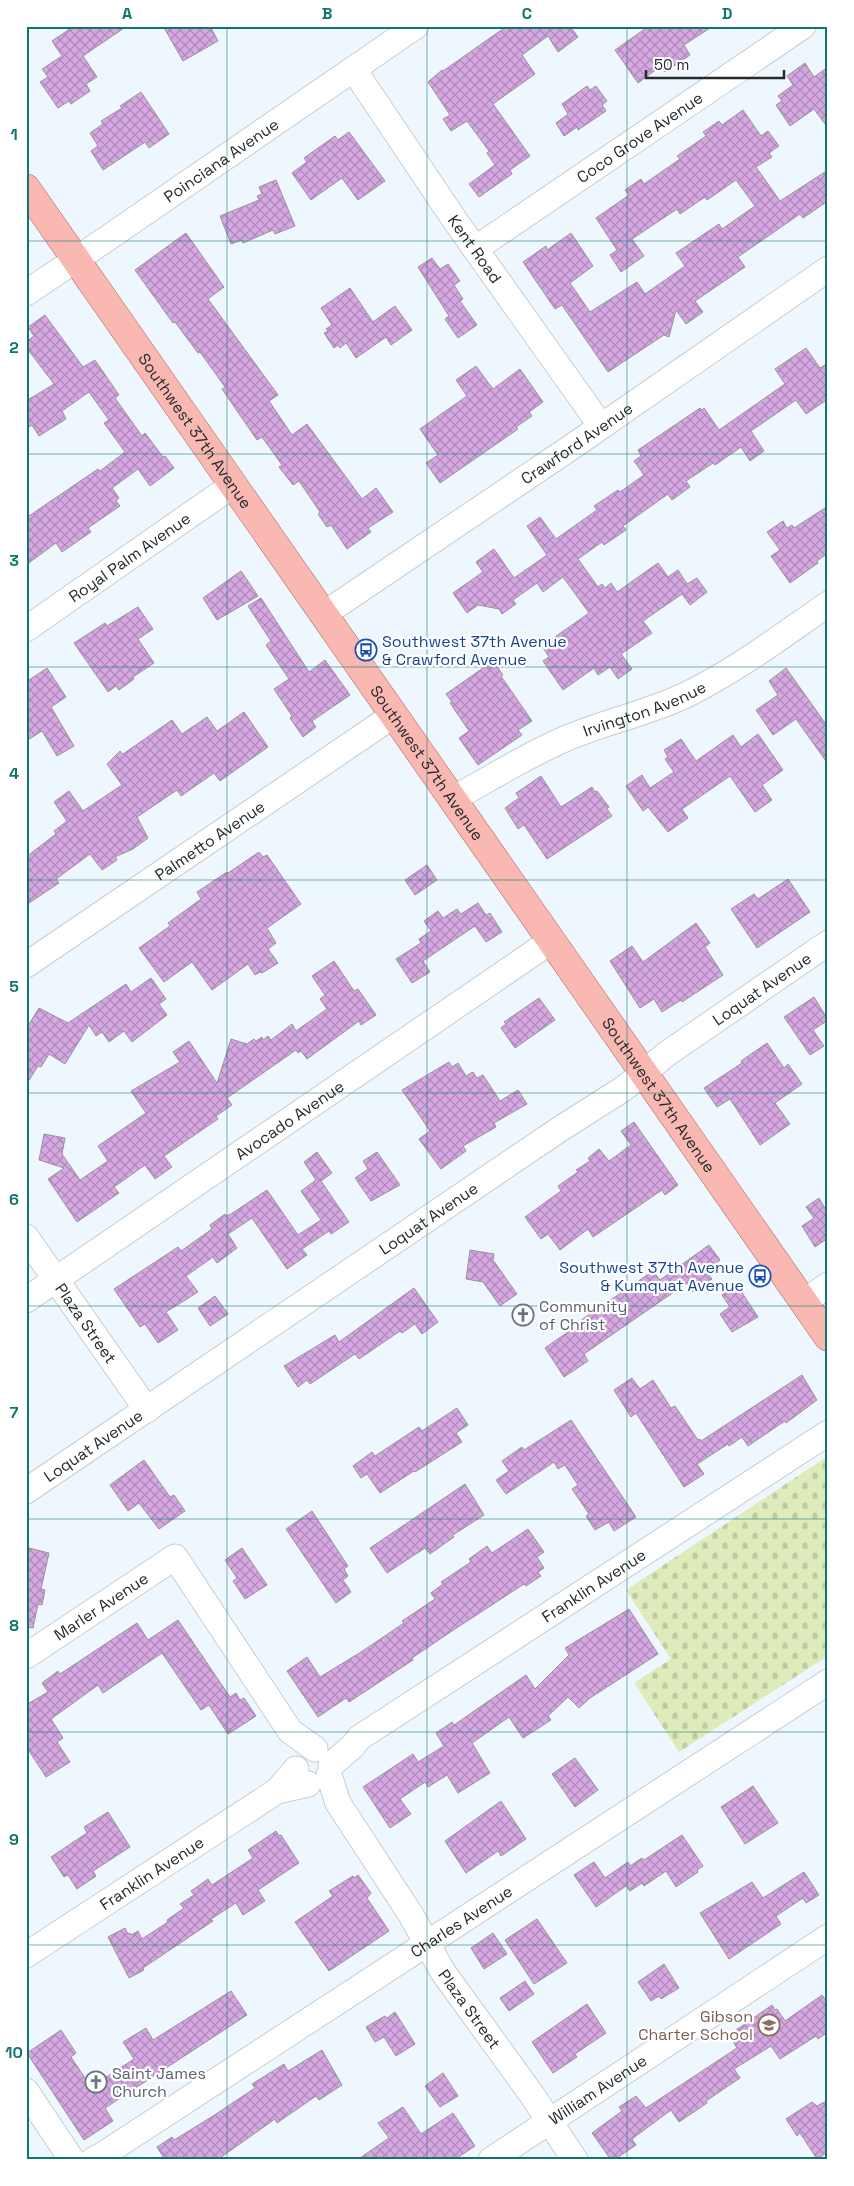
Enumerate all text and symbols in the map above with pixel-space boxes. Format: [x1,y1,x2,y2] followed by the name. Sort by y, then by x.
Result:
[122,3,132,24] text: A
[322,3,332,24] text: B
[522,3,532,24] text: C
[722,3,732,24] text: D
[646,48,784,80] scale bar
[654,55,689,74] text: 50 m
[573,87,707,187] street label: Coco Grove Avenue
[159,113,283,207] street label: Poinciana Avenue
[10,124,18,145] text: 1
[444,210,507,287] street label: Kent Road
[9,337,19,358] text: 2
[134,349,257,513] street label: Southwest 37th Avenue
[517,397,637,489] street label: Crawford Avenue
[64,507,194,607] street label: Royal Palm Avenue
[9,550,19,571] text: 3
[382,631,567,670] place label: Southwest 37th Avenue & Crawford Avenue
[354,638,378,662] bus stop icon: Southwest 37th Avenue & Crawford Avenue
[580,676,710,741] street label: Irvington Avenue
[366,681,489,845] street label: Southwest 37th Avenue
[9,763,19,784] text: 4
[151,795,269,885] street label: Palmetto Avenue
[708,947,815,1030] street label: Loquat Avenue
[9,976,19,997] text: 5
[598,1013,721,1177] street label: Southwest 37th Avenue
[231,1075,348,1165] street label: Avocado Avenue
[375,1177,482,1259] street label: Loquat Avenue
[9,1189,19,1210] text: 6
[559,1257,744,1296] place label: Southwest 37th Avenue & Kumquat Avenue
[748,1264,772,1288] bus stop icon: Southwest 37th Avenue & Kumquat Avenue
[51,1279,122,1367] street label: Plaza Street
[539,1296,627,1335] place label: Community of Christ
[511,1303,535,1327] church icon: Community of Christ
[10,1402,19,1423] text: 7
[39,1405,147,1487] street label: Loquat Avenue
[538,1544,650,1627] street label: Franklin Avenue
[50,1567,152,1645] street label: Marler Avenue
[9,1615,19,1636] text: 8
[9,1829,19,1850] text: 9
[96,1831,208,1915] street label: Franklin Avenue
[406,1880,516,1962] street label: Charles Avenue
[434,1965,506,2053] street label: Plaza Street
[638,2006,753,2045] place label: Gibson Charter School
[757,2013,781,2037] school or university icon: Gibson Charter School
[5,2042,23,2063] text: 10
[545,2049,651,2129] street label: William Avenue
[112,2063,206,2102] place label: Saint James Church
[84,2070,108,2094] church icon: Saint James Church

